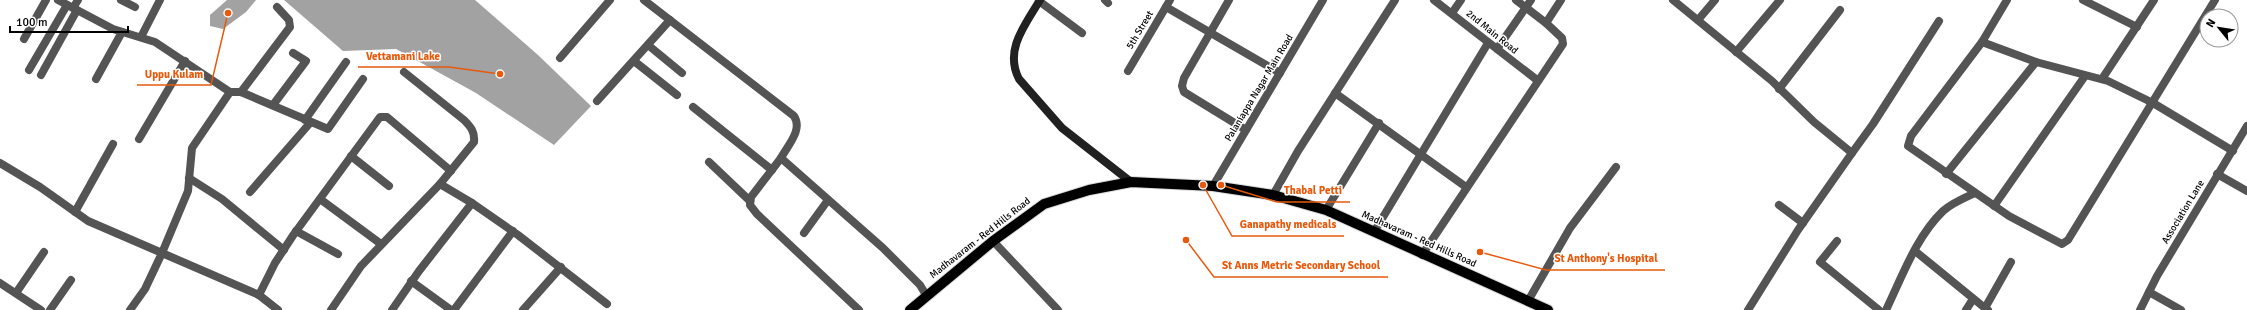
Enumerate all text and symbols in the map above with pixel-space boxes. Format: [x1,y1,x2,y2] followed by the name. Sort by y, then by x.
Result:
[1464,7,1520,57] street label: 2nd Main Road
[10,8,128,34] scale bar
[1124,8,1156,51] street label: 5th Street
[2199,8,2239,48] north arrow
[16,15,48,30] text: 100 m
[2203,17,2218,30] text: N
[1222,32,1296,144] street label: Palaniappa Nagar Main Road
[358,44,449,67] callout: Vettamani Lake
[366,50,441,63] text: Vettamani Lake
[137,62,211,85] callout: Uppu Kulam
[145,68,203,81] text: Uppu Kulam
[2159,178,2207,246] street label: Association Lane
[1277,179,1350,202] callout: Thabal Petti
[1284,184,1342,197] text: Thabal Petti
[927,195,1033,281] street label: Madhavaram - Red Hills Road
[1360,208,1478,270] street label: Madhavaram - Red Hills Road
[1232,213,1344,236] callout: Ganapathy medicals
[1240,218,1336,231] text: Ganapathy medicals
[1546,247,1665,270] callout: St Anthony's Hospital
[1554,252,1658,265] text: St Anthony's Hospital
[1214,254,1388,277] callout: St Anns Metric Secondary School
[1222,259,1381,272] text: St Anns Metric Secondary School

